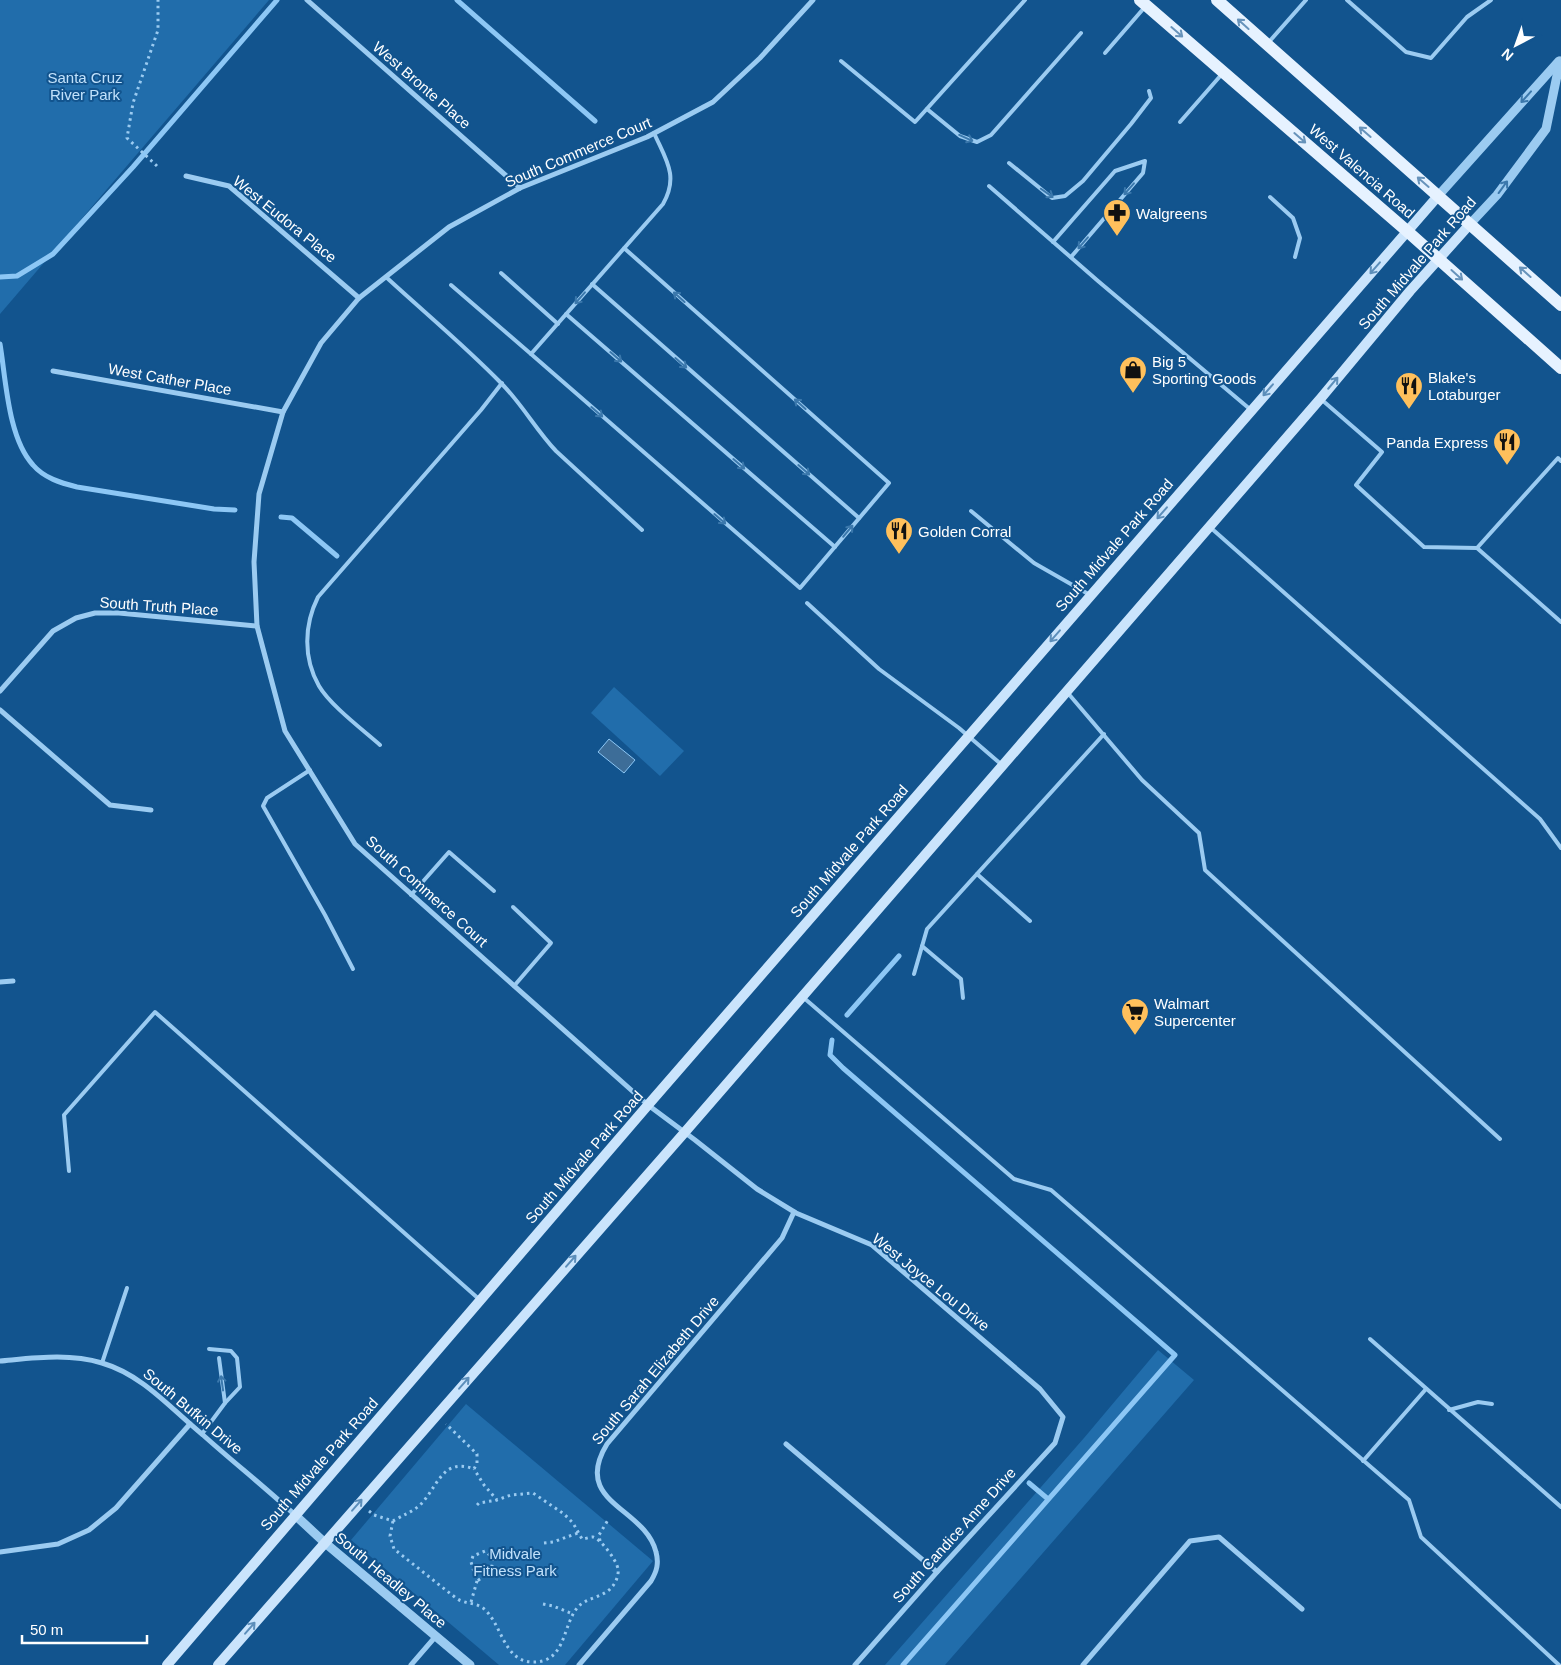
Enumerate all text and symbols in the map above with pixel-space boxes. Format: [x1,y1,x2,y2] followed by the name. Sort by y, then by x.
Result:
[1237,18,1250,30] one-way arrow
[1491,20,1541,70] north arrow
[1170,26,1183,38] one-way arrow
[370,38,474,132] street label: West Bronte Place
[1498,45,1517,64] text: N
[47,69,123,103] park label: Santa Cruz River Park
[1520,90,1532,103] one-way arrow
[502,113,655,191] street label: South Commerce Court
[1306,120,1418,222] street label: West Valencia Road
[1358,126,1371,137] one-way arrow
[1293,132,1306,144] one-way arrow
[958,133,973,143] one-way arrow
[230,172,340,266] street label: West Eudora Place
[1416,177,1429,188] one-way arrow
[1497,181,1508,194] one-way arrow
[1123,183,1135,196] one-way arrow
[1040,188,1054,198] one-way arrow
[1355,193,1479,333] street label: South Midvale Park Road
[1102,198,1132,237] pharmacy icon: Walgreens
[1136,205,1207,222] place label: Walgreens
[1077,237,1088,250] one-way arrow
[1369,261,1381,274] one-way arrow
[1518,267,1531,278] one-way arrow
[1450,269,1463,281] one-way arrow
[574,291,586,304] one-way arrow
[672,291,685,302] one-way arrow
[609,352,622,363] one-way arrow
[1152,353,1256,387] place label: Big 5 Sporting Goods
[1118,355,1148,394] shop icon: Big 5 Sporting Goods
[675,357,688,368] one-way arrow
[107,360,233,398] street label: West Cather Place
[1428,369,1501,403] place label: Blake's Lotaburger
[1394,371,1424,410] restaurant icon: Blake's Lotaburger
[1328,377,1339,390] one-way arrow
[1263,384,1274,397] one-way arrow
[794,399,807,410] one-way arrow
[591,406,604,418] one-way arrow
[1492,427,1522,466] restaurant icon: Panda Express
[1386,434,1488,451] place label: Panda Express
[732,458,745,469] one-way arrow
[797,464,810,476] one-way arrow
[1052,475,1176,615] street label: South Midvale Park Road
[1156,506,1167,519] one-way arrow
[713,513,726,524] one-way arrow
[884,516,914,555] restaurant icon: Golden Corral
[918,523,1011,540] place label: Golden Corral
[842,525,853,538] one-way arrow
[99,593,219,619] street label: South Truth Place
[1050,629,1061,642] one-way arrow
[787,781,911,921] street label: South Midvale Park Road
[363,832,492,951] street label: South Commerce Court
[1154,995,1236,1029] place label: Walmart Supercenter
[1120,997,1150,1036] supermarket icon: Walmart Supercenter
[522,1087,646,1227] street label: South Midvale Park Road
[869,1230,993,1334] street label: West Joyce Lou Drive
[565,1255,577,1268] one-way arrow
[588,1292,722,1448] street label: South Sarah Elizabeth Drive
[140,1365,246,1457] street label: South Bufkin Drive
[217,1375,227,1391] one-way arrow
[458,1377,470,1390] one-way arrow
[257,1394,381,1534] street label: South Midvale Park Road
[889,1464,1019,1606] street label: South Candice Anne Drive
[351,1499,362,1512] one-way arrow
[332,1528,450,1632] street label: South Headley Place
[473,1545,557,1579] park label: Midvale Fitness Park
[22,1612,148,1644] scale bar
[30,1621,63,1638] text: 50 m
[244,1622,256,1635] one-way arrow

